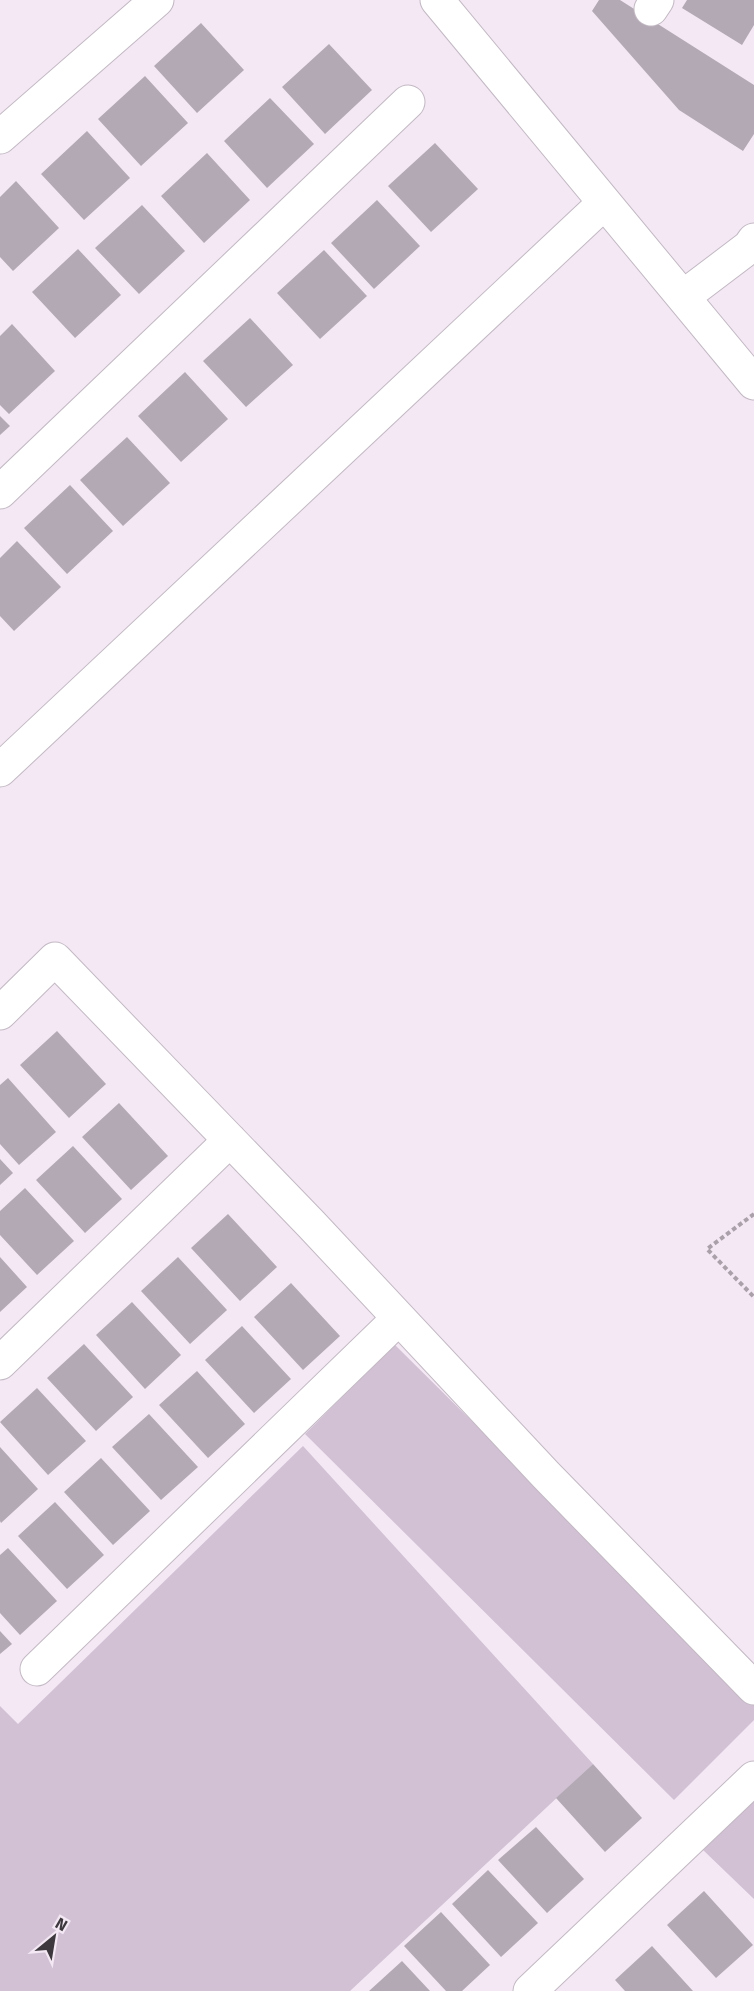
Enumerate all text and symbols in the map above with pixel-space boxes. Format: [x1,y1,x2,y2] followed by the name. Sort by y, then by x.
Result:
[24,1907,84,1967] north arrow
[52,1914,71,1935] text: N

